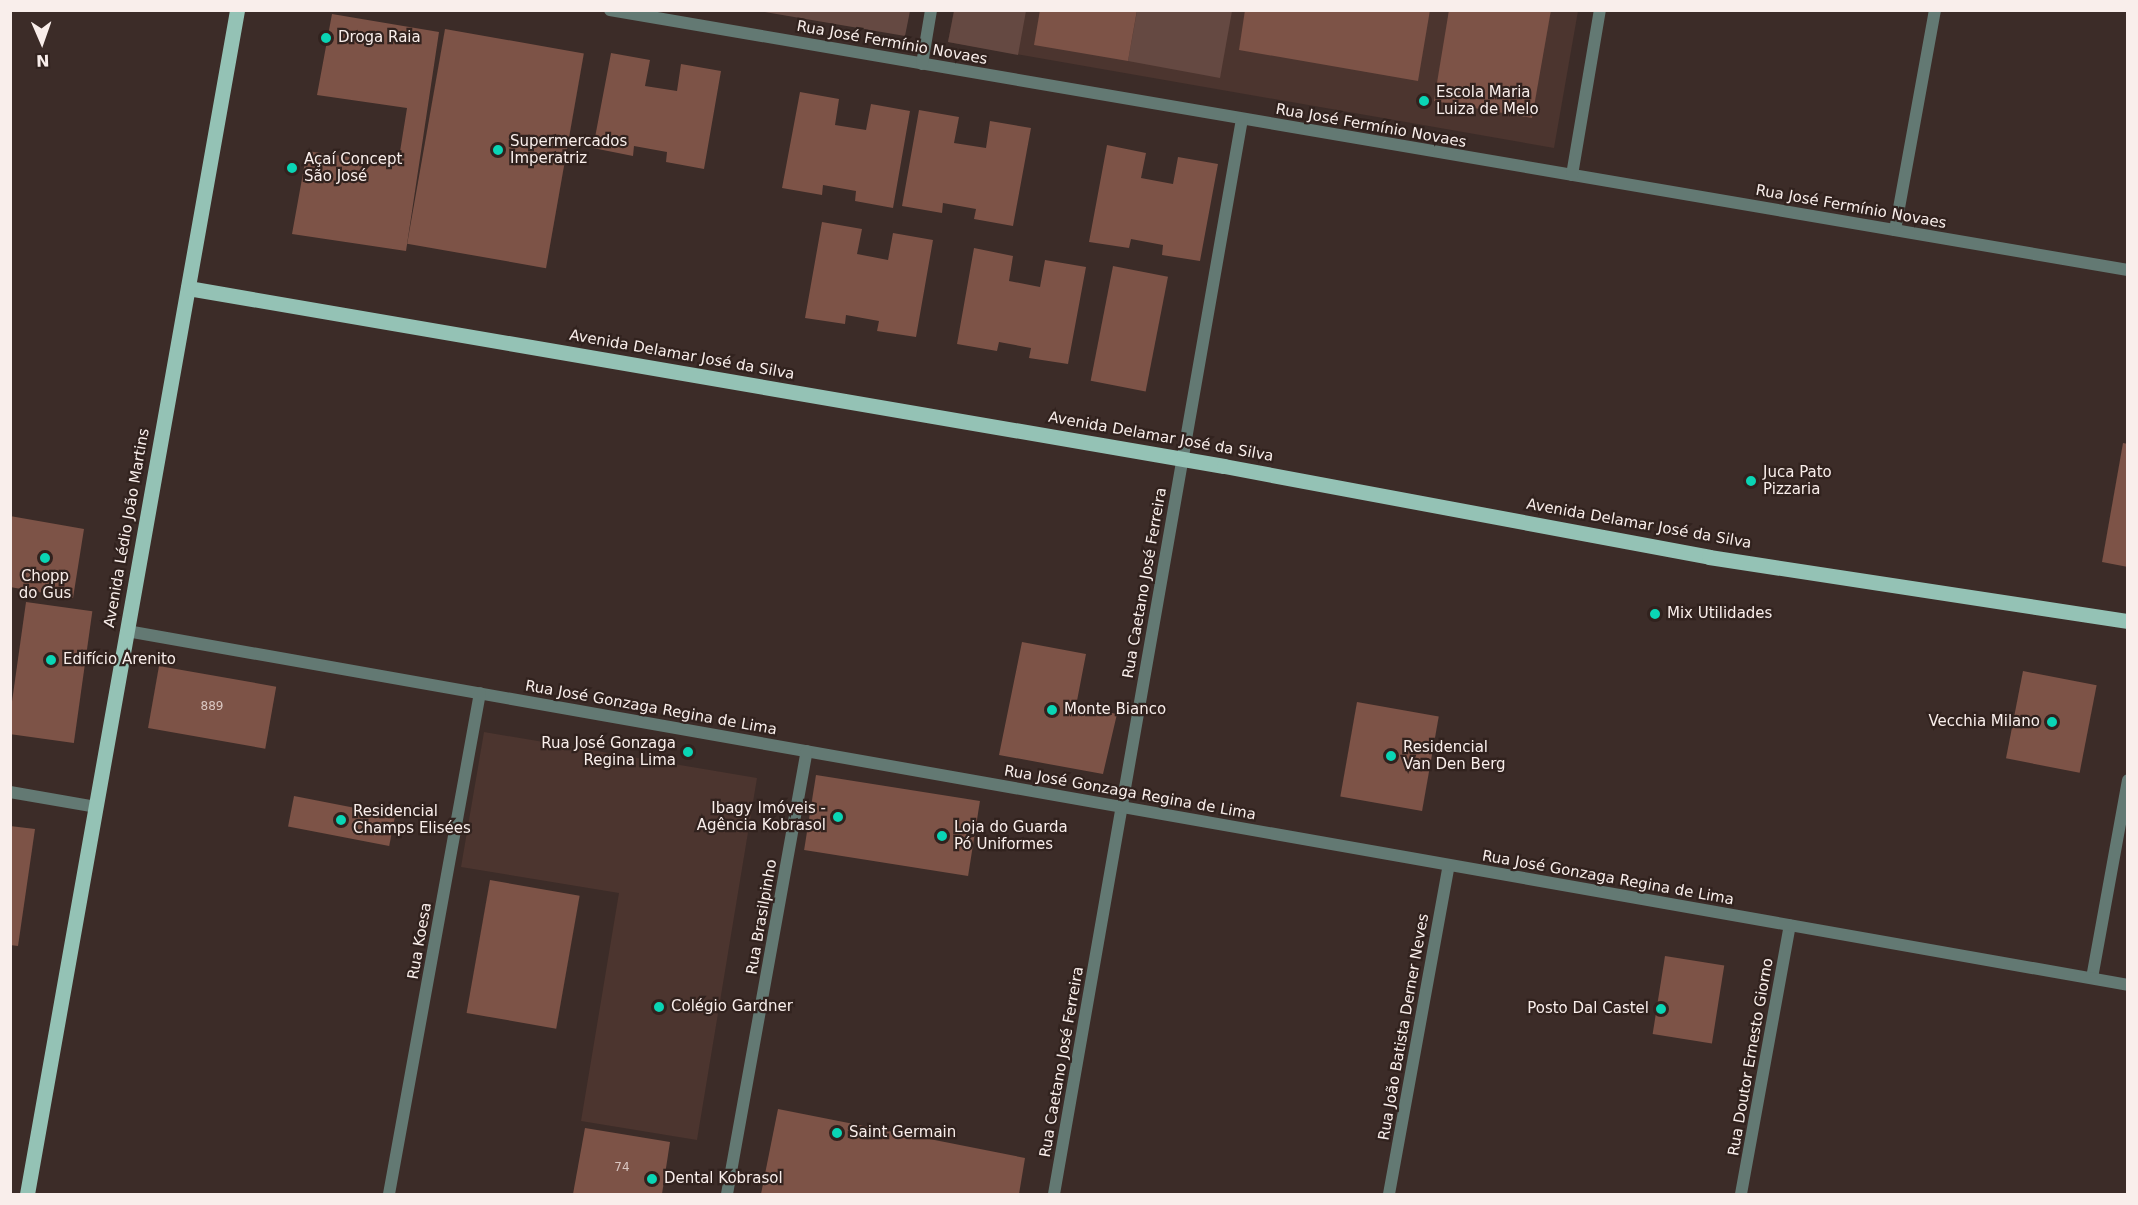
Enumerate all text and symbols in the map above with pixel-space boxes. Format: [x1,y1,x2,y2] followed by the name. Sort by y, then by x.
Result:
[12,12,72,72] north arrow
[795,17,989,69] street label: Rua José Fermínio Novaes
[338,29,421,47] place label: Droga Raia
[319,31,333,45] marker: Droga Raia
[36,51,50,70] text: N
[1436,83,1539,118] place label: Escola Maria Luiza de Melo
[1417,94,1431,108] marker: Escola Maria Luiza de Melo
[1274,100,1468,152] street label: Rua José Fermínio Novaes
[510,132,627,167] place label: Supermercados Imperatriz
[491,143,505,157] marker: Supermercados Imperatriz
[304,150,402,185] place label: Açaí Concept São José
[285,161,299,175] marker: Açaí Concept São José
[1754,181,1948,233] street label: Rua José Fermínio Novaes
[568,326,796,384] street label: Avenida Delamar José da Silva
[1047,408,1275,466] street label: Avenida Delamar José da Silva
[101,427,153,629] street label: Avenida Lédio João Martins
[1763,463,1832,498] place label: Juca Pato Pizzaria
[1744,474,1758,488] marker: Juca Pato Pizzaria
[1119,486,1171,680] street label: Rua Caetano José Ferreira
[1525,495,1753,553] street label: Avenida Delamar José da Silva
[38,551,52,565] marker: Chopp do Gus
[19,567,71,602] place label: Chopp do Gus
[1667,605,1772,623] place label: Mix Utilidades
[1648,607,1662,621] marker: Mix Utilidades
[63,651,176,669] place label: Edifício Arenito
[44,653,58,667] marker: Edifício Arenito
[524,677,778,739] street label: Rua José Gonzaga Regina de Lima
[201,700,223,714] house number: 889
[1064,701,1166,719] place label: Monte Bianco
[1045,703,1059,717] marker: Monte Bianco
[1928,713,2040,731] place label: Vecchia Milano
[2045,715,2059,729] marker: Vecchia Milano
[541,734,676,769] place label: Rua José Gonzaga Regina Lima
[1403,738,1506,773] place label: Residencial Van Den Berg
[681,745,695,759] marker: Rua José Gonzaga Regina Lima
[1384,749,1398,763] marker: Residencial Van Den Berg
[1003,762,1257,824] street label: Rua José Gonzaga Regina de Lima
[697,799,826,834] place label: Ibagy Imóveis - Agência Kobrasol
[353,802,471,837] place label: Residencial Champs Elisées
[831,810,845,824] marker: Ibagy Imóveis - Agência Kobrasol
[334,813,348,827] marker: Residencial Champs Elisées
[954,818,1068,853] place label: Loja do Guarda Pó Uniformes
[935,829,949,843] marker: Loja do Guarda Pó Uniformes
[1481,847,1735,909] street label: Rua José Gonzaga Regina de Lima
[743,858,781,976] street label: Rua Brasilpinho
[404,901,436,981] street label: Rua Koesa
[1375,912,1433,1142] street label: Rua João Batista Derner Neves
[1725,957,1777,1157] street label: Rua Doutor Ernesto Giorno
[1036,965,1088,1159] street label: Rua Caetano José Ferreira
[671,998,793,1016] place label: Colégio Gardner
[652,1000,666,1014] marker: Colégio Gardner
[1527,1000,1649,1018] place label: Posto Dal Castel
[1654,1002,1668,1016] marker: Posto Dal Castel
[849,1124,956,1142] place label: Saint Germain
[830,1126,844,1140] marker: Saint Germain
[614,1161,630,1175] house number: 74
[664,1170,783,1188] place label: Dental Kobrasol
[645,1172,659,1186] marker: Dental Kobrasol

